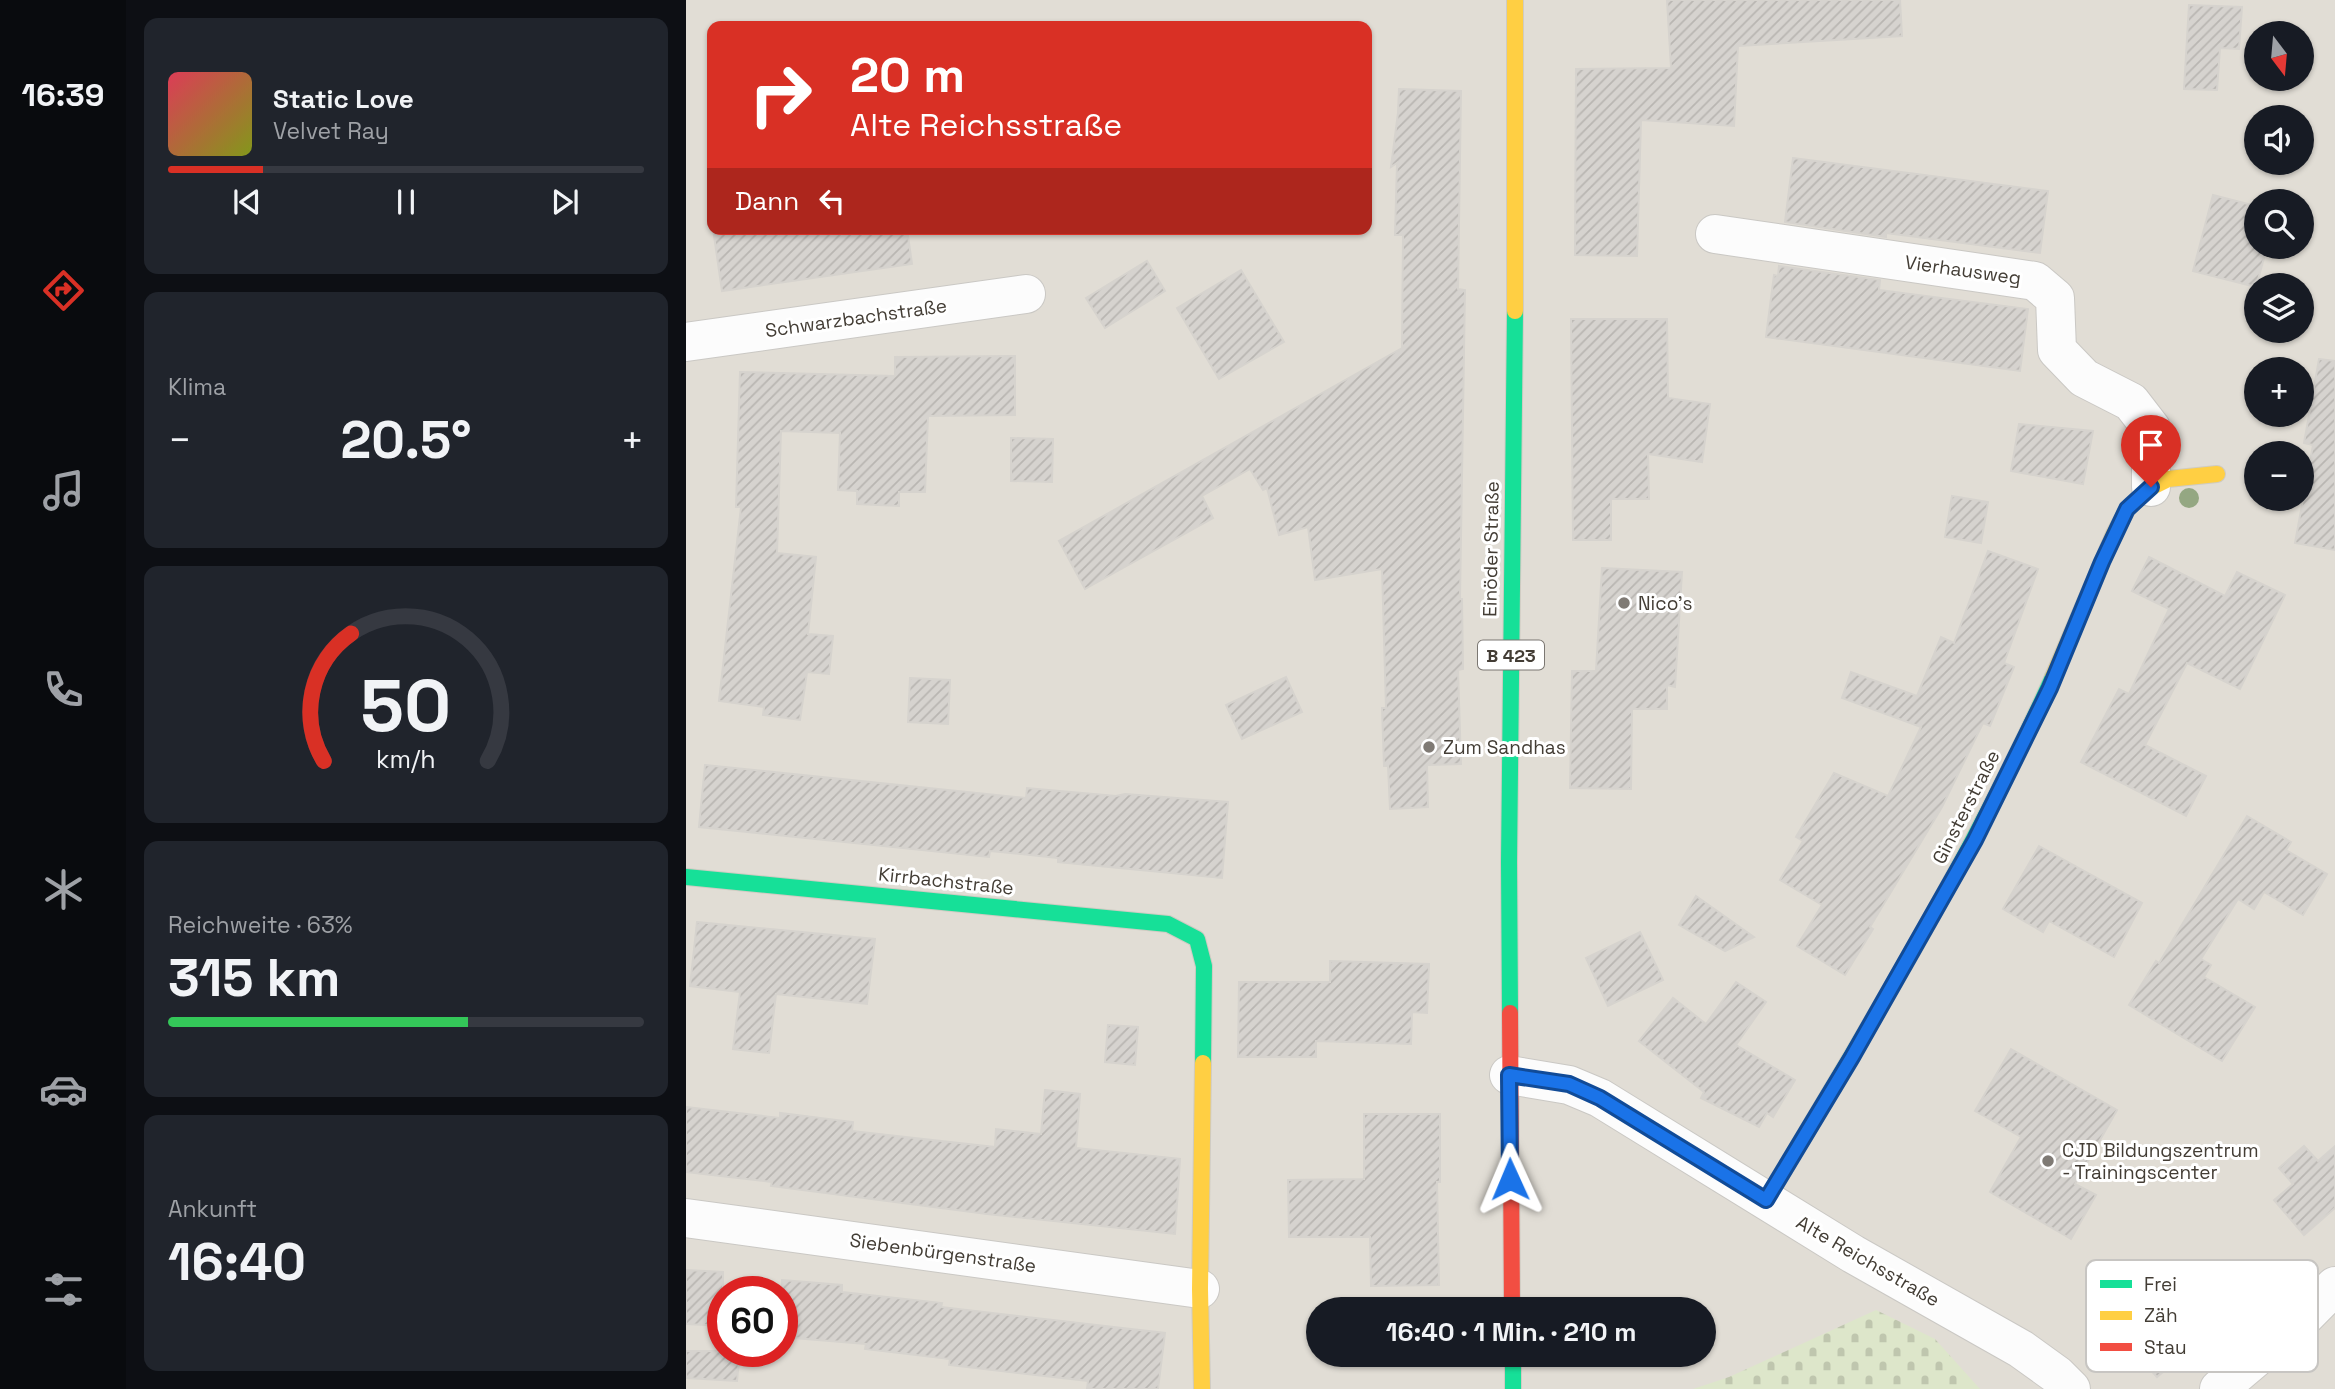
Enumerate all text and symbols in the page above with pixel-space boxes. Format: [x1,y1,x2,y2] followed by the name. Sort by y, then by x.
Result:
[2244,21,2314,91] north arrow
[2244,21,2314,511] map controls
[850,44,965,106] text: 20 m
[735,49,826,140] icon: right
[21,75,105,115] text: 16:39
[273,82,414,116] text: Static Love
[850,105,1122,145] text: Alte Reichsstraße
[2244,105,2314,175] button: sound
[273,116,389,146] text: Velvet Ray
[813,182,851,220] icon: left
[228,183,266,221] icon: previous
[387,183,425,221] icon: pause
[546,183,584,221] icon: next
[735,184,799,218] text: Dann
[2244,189,2314,259] button: search
[1903,249,2023,291] street label: Vierhausweg
[39,266,88,315] icon: directions
[2244,273,2314,343] button: layers
[764,293,948,343] street label: Schwarzbachstraße
[2244,357,2314,427] button: +
[168,372,226,402] text: Klima
[340,407,472,473] text: 20.5°
[2121,415,2181,487] pin
[168,416,192,464] text: −
[620,416,644,464] text: +
[2132,426,2170,464] icon: arrive
[2244,441,2314,511] button: −
[39,466,88,515] icon: music
[1477,481,1505,617] street label: Einöder Straße
[1638,591,1692,616] place label: Nico's
[1616,595,1632,611] marker: Nico's
[1478,640,1544,670] road number: B 423
[361,659,451,752] text: 50
[39,665,88,714] icon: phone
[1443,735,1566,760] place label: Zum Sandhas
[1421,739,1437,755] marker: Zum Sandhas
[376,742,436,774] text: km/h
[1927,746,2005,868] street label: Ginsterstraße
[877,861,1015,901] street label: Kirrbachstraße
[39,865,88,914] icon: climate
[168,910,353,940] text: Reichweite · 63%
[168,945,340,1011] text: 315 km
[39,1065,88,1114] icon: car
[2062,1138,2259,1185] place label: CJD Bildungszentrum - Trainingscenter
[1473,1142,1547,1216] position arrow
[2040,1153,2056,1169] marker: CJD Bildungszentrum - Trainingscenter
[168,1194,257,1224] text: Ankunft
[1792,1210,1944,1312] street label: Alte Reichsstraße
[848,1228,1038,1278] street label: Siebenbürgenstraße
[168,1229,306,1295] text: 16:40
[2086,1260,2318,1372] legend
[39,1265,88,1314] icon: filters
[2144,1272,2177,1297] text: Frei
[707,1276,798,1367] speed limit sign: 60
[2144,1303,2178,1328] text: Zäh
[1386,1315,1636,1349] text: 16:40 · 1 Min. · 210 m
[2144,1335,2187,1360] text: Stau

